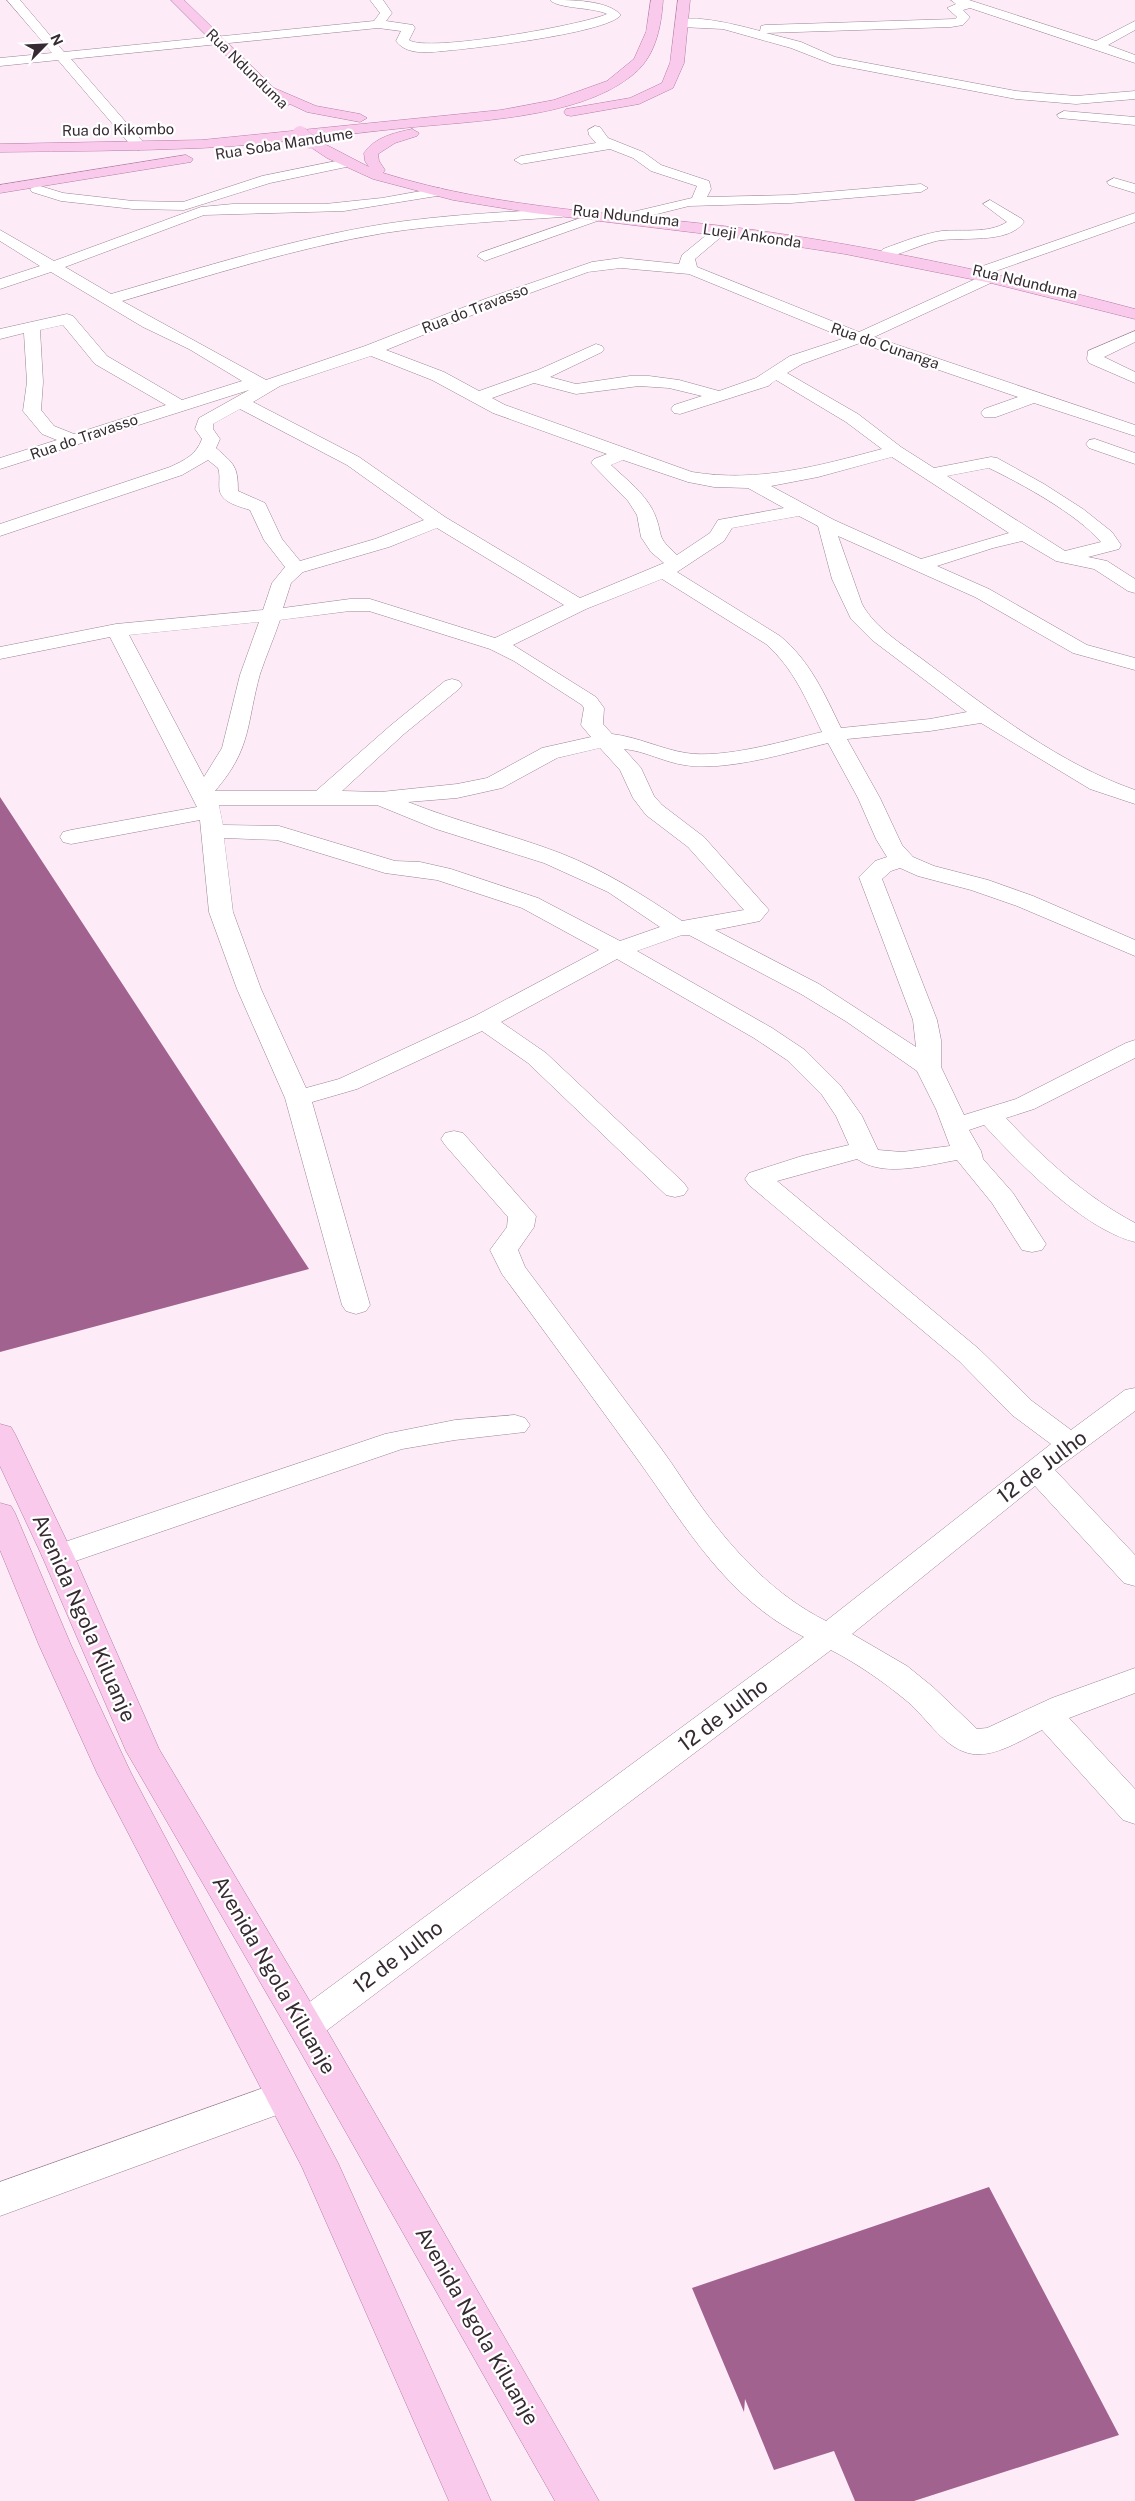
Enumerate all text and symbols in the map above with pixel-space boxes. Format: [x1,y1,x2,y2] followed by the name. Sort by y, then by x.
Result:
[20,20,70,70] north arrow
[203,25,292,112] street label: Rua Ndunduma
[47,31,66,48] text: N
[62,120,174,139] street label: Rua do Kikombo
[214,124,354,163] street label: Rua Soba Mandume
[572,201,680,230] street label: Rua Ndunduma
[702,220,802,251] street label: Lueji Ankonda
[971,261,1079,302] street label: Rua Ndunduma
[419,280,530,337] street label: Rua do Travasso
[829,319,942,372] street label: Rua do Cunanga
[28,410,140,463] street label: Rua do Travasso
[992,1425,1092,1508] street label: 12 de Julho
[27,1510,142,1726] street label: Avenida Ngola Kiluanje
[673,1673,773,1756] street label: 12 de Julho
[207,1871,341,2078] street label: Avenida Ngola Kiluanje
[348,1915,448,1998] street label: 12 de Julho
[410,2222,544,2429] street label: Avenida Ngola Kiluanje

